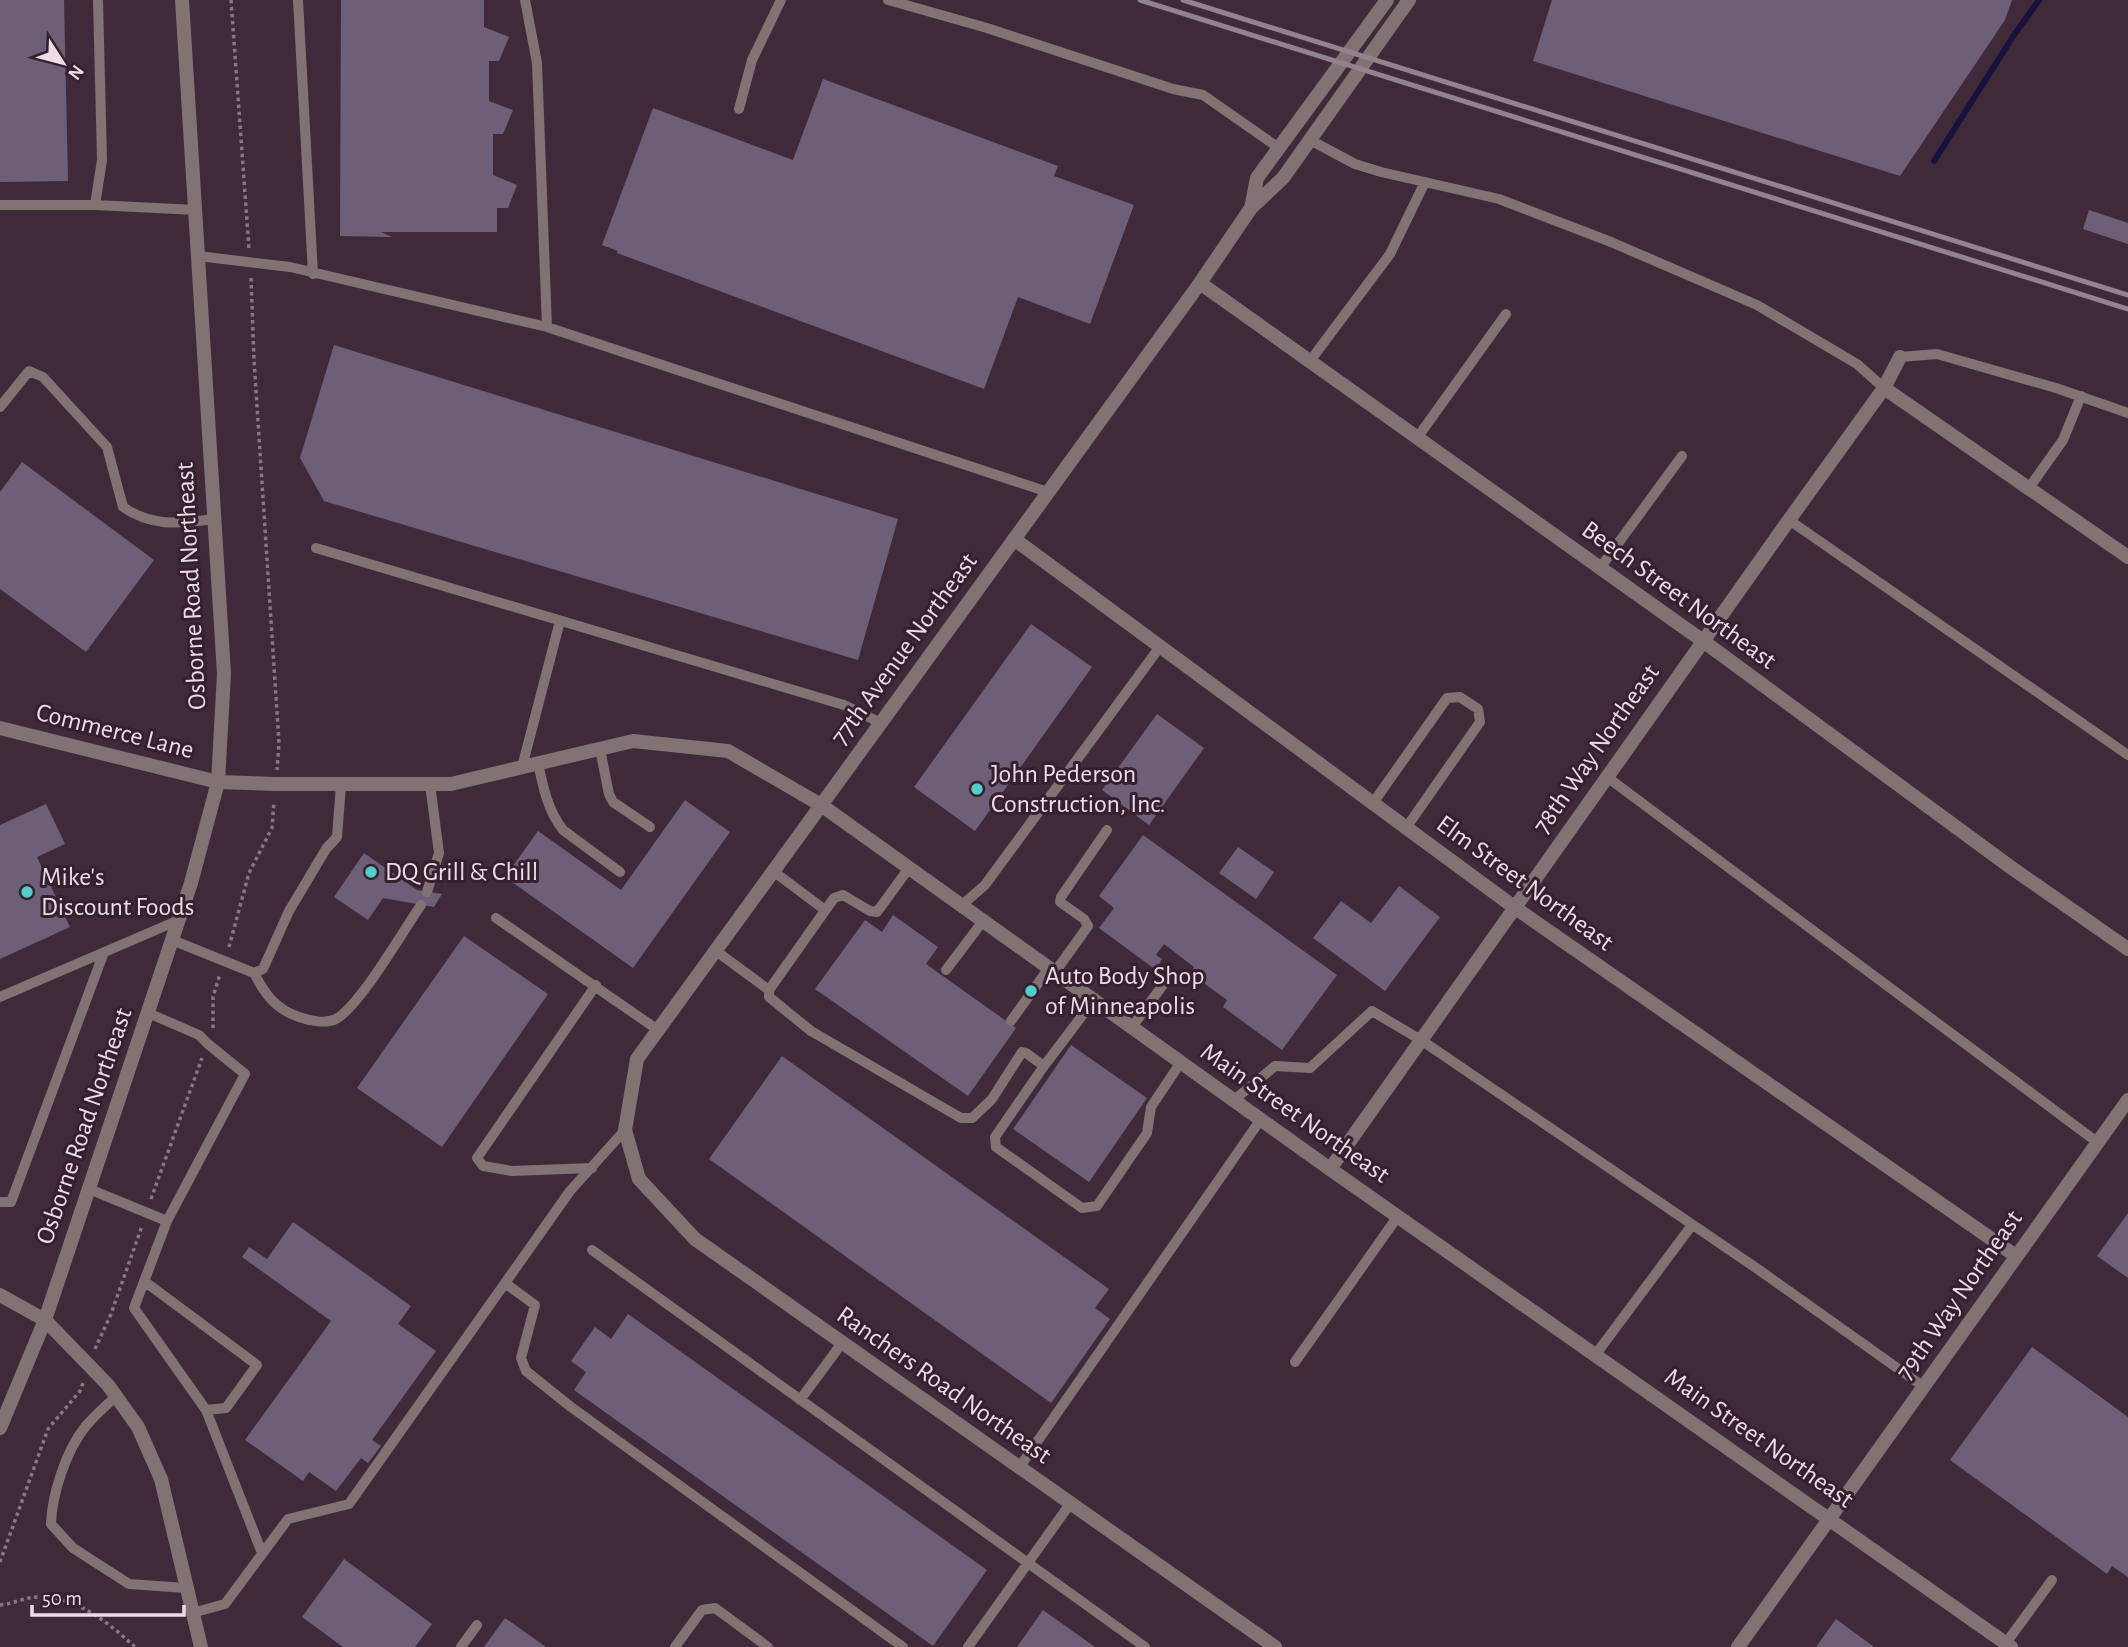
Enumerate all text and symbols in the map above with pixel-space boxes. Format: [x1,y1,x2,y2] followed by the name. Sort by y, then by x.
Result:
[28,28,98,98] north arrow
[64,61,87,83] text: N
[172,462,210,710] street label: Osborne Road Northeast
[1577,516,1781,674] street label: Beech Street Northeast
[826,548,982,750] street label: 77th Avenue Northeast
[1528,660,1664,838] street label: 78th Way Northeast
[34,699,196,763] street label: Commerce Lane
[991,761,1166,817] place label: John Pederson Construction, Inc.
[969,781,985,797] marker: John Pederson Construction, Inc.
[1432,810,1618,956] street label: Elm Street Northeast
[385,859,538,885] place label: DQ Grill & Chill
[41,864,194,920] place label: Mike's Discount Foods
[363,864,379,880] marker: DQ Grill & Chill
[19,884,35,900] marker: Mike's Discount Foods
[1045,963,1205,1019] place label: Auto Body Shop of Minneapolis
[1023,983,1039,999] marker: Auto Body Shop of Minneapolis
[31,1005,137,1247] street label: Osborne Road Northeast
[1196,1038,1394,1188] street label: Main Street Northeast
[1891,1206,2027,1384] street label: 79th Way Northeast
[832,1301,1056,1469] street label: Ranchers Road Northeast
[1660,1363,1858,1513] street label: Main Street Northeast
[32,1574,184,1618] scale bar
[42,1588,82,1609] text: 50 m

